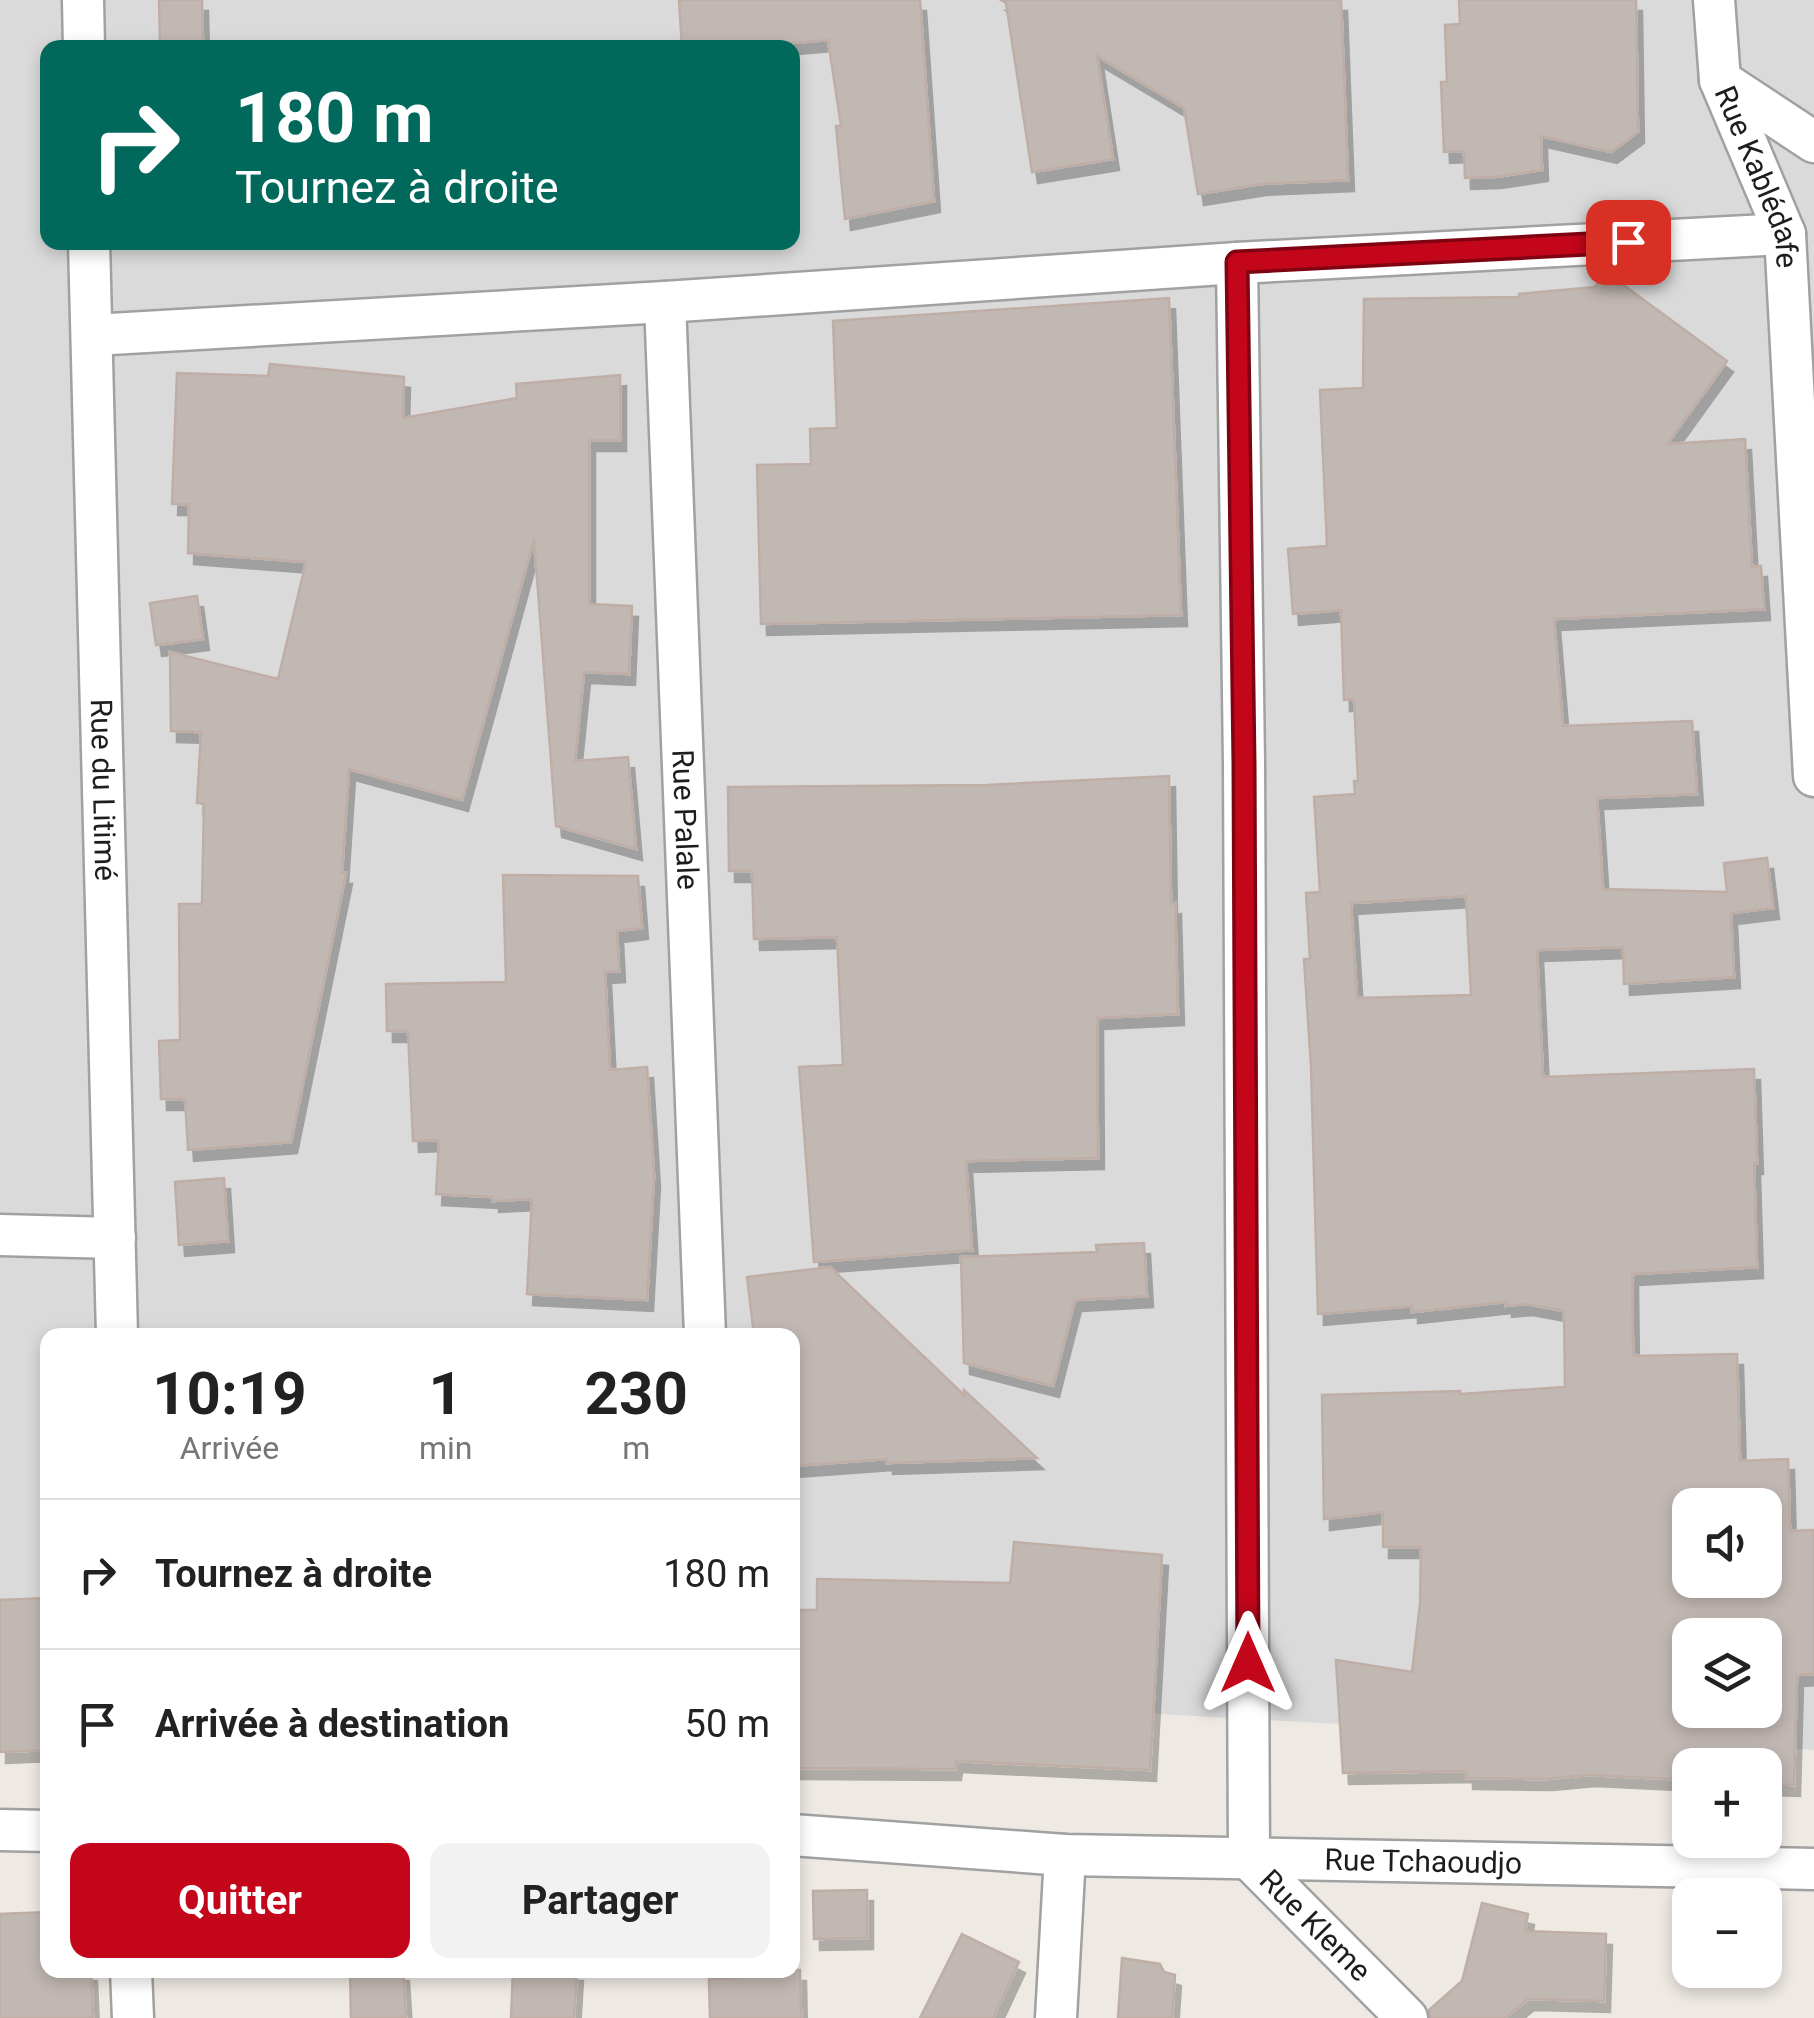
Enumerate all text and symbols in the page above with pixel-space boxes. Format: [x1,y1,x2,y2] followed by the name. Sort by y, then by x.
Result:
[235,77,434,159] text: 180 m
[70,80,200,210] icon: right
[1708,81,1805,269] street label: Rue Kablédafe
[235,161,559,214] text: Tournez à droite
[1586,200,1671,285] pin
[1601,215,1656,270] icon: arrive
[84,698,123,881] street label: Rue du Litimé
[665,749,706,890] street label: Rue Palale
[152,1358,307,1429] text: 10:19
[428,1358,463,1429] text: 1
[585,1358,688,1429] text: 230
[180,1429,279,1467] text: Arrivée
[419,1429,472,1467] text: min
[622,1429,650,1467] text: m
[1672,1488,1782,1988] map controls
[1672,1488,1782,1598] button: sound
[70,1547,125,1602] icon: right
[155,1552,432,1596] text: Tournez à droite
[663,1552,770,1596] text: 180 m
[1196,1611,1300,1715] position arrow
[1672,1618,1782,1728] button: layers
[70,1697,125,1752] icon: arrive
[155,1702,509,1746] text: Arrivée à destination
[685,1702,770,1746] text: 50 m
[1672,1748,1782,1858] button: +
[1324,1842,1522,1881] street label: Rue Tchaoudjo
[70,1843,410,1958] button: Quitter
[430,1843,770,1958] button: Partager
[1253,1862,1378,1988] street label: Rue Kleme
[1672,1878,1782,1988] button: −

